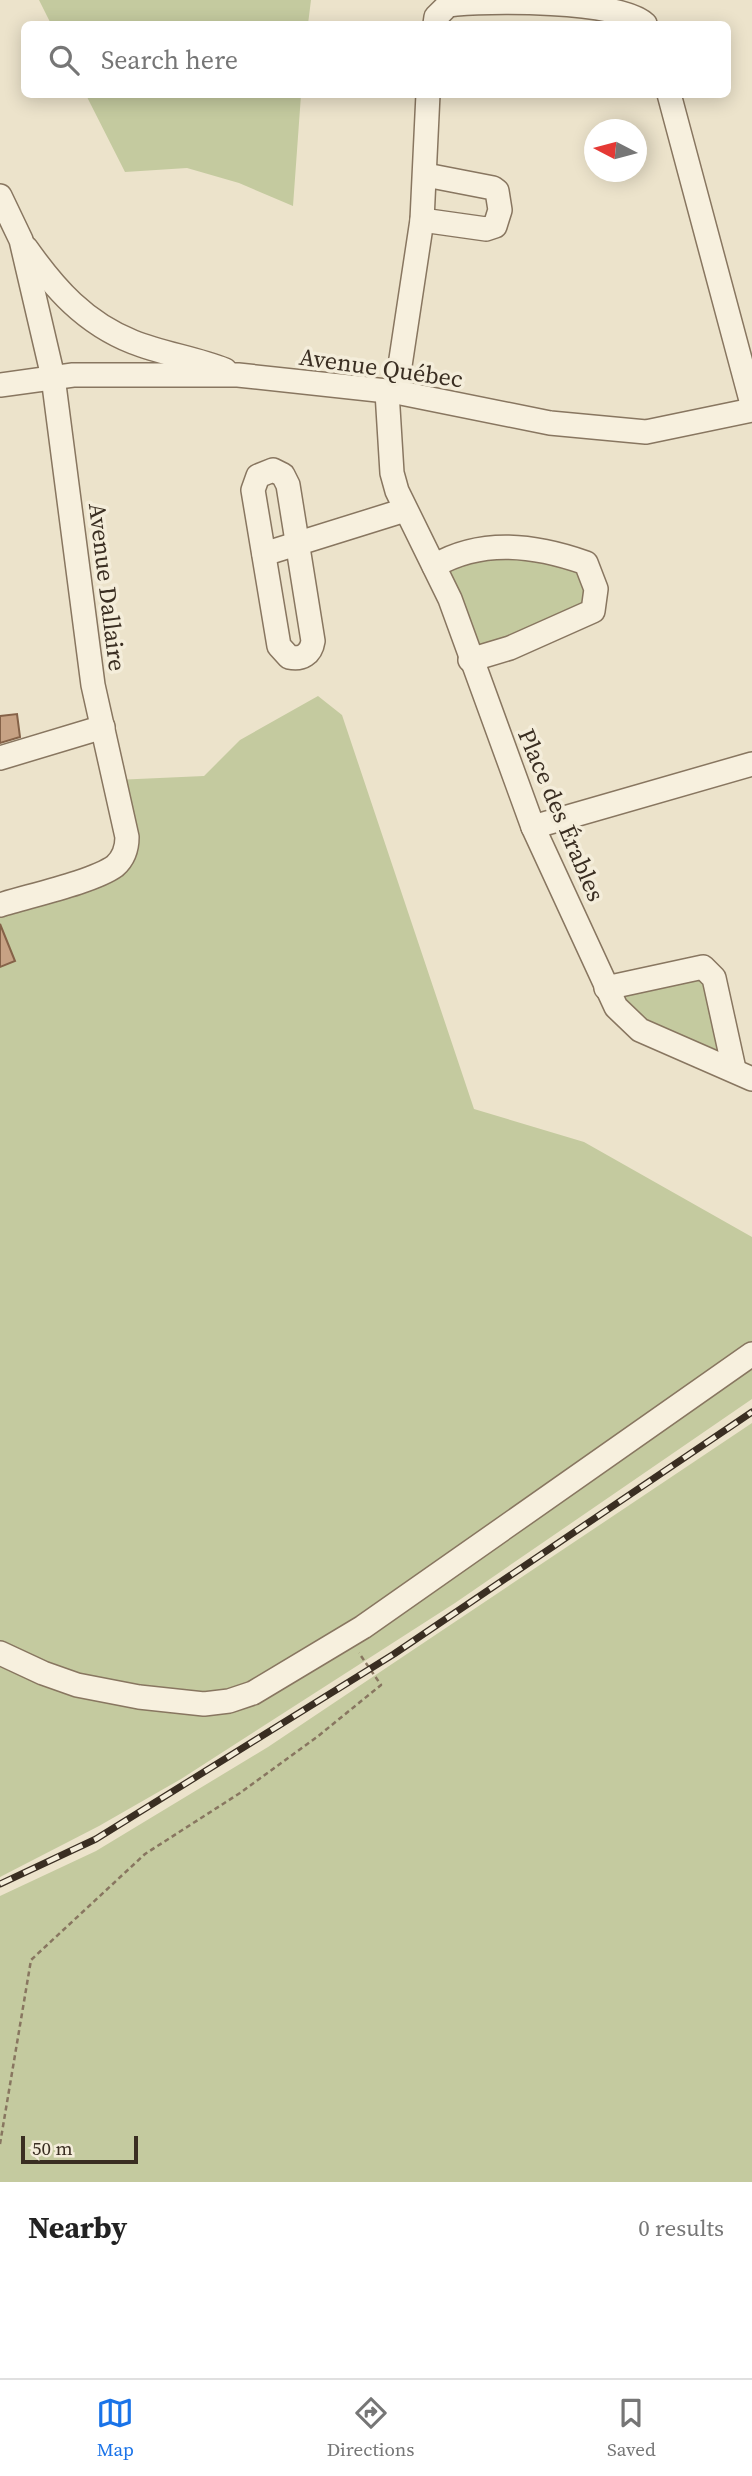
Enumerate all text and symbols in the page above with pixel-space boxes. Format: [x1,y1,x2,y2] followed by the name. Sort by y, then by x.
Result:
[21,21,731,98] search box
[45,41,83,79] icon: search
[101,42,238,78] text: Search here
[584,119,647,182] north arrow
[297,340,465,395] street label: Avenue Québec
[81,501,134,673] street label: Avenue Dallaire
[510,723,613,906] street label: Place des Érables
[21,2133,138,2165] scale bar
[32,2135,73,2161] text: 50 m
[28,2207,127,2248] text: Nearby
[638,2212,724,2244] text: 0 results
[96,2394,134,2462] tab: Map
[327,2394,415,2462] tab: Directions
[607,2394,656,2462] tab: Saved

